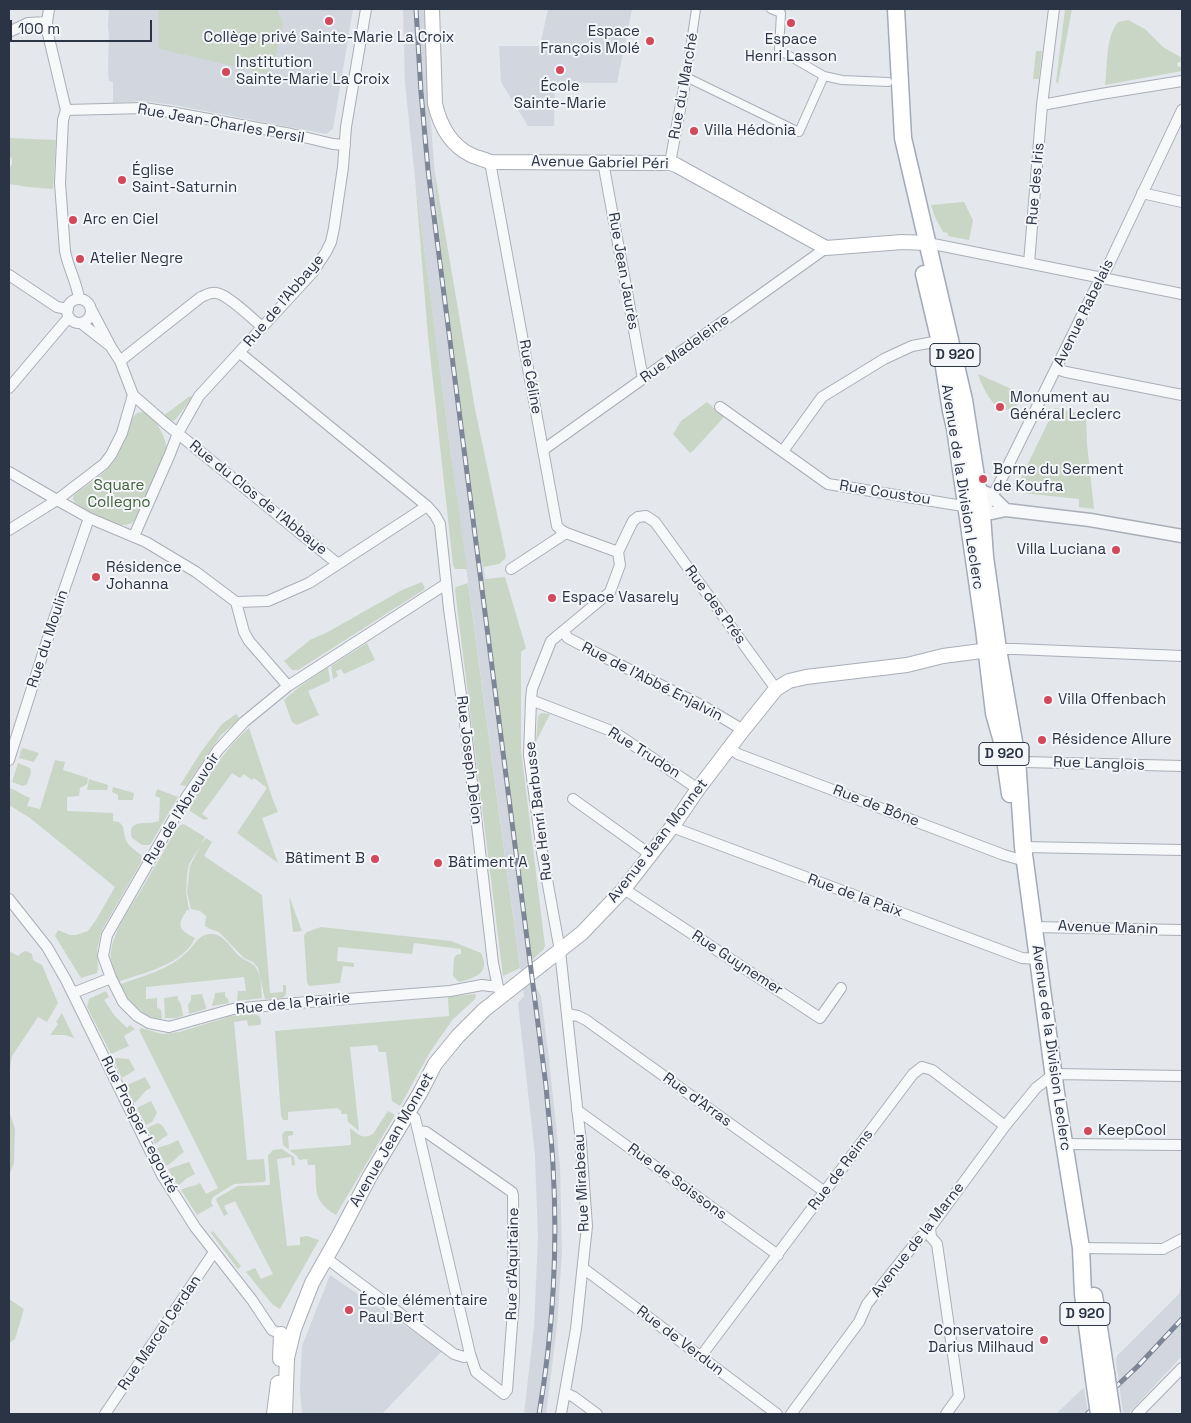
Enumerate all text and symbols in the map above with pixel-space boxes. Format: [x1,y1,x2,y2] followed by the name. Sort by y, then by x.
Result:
[12,10,155,42] scale bar
[323,15,335,27] marker: Collège privé Sainte-Marie La Croix
[785,17,797,29] marker: Espace Henri Lasson
[18,19,60,38] text: 100 m
[540,23,640,58] place label: Espace François Molé
[203,29,455,47] place label: Collège privé Sainte-Marie La Croix
[666,31,702,141] street label: Rue du Marché
[745,31,837,66] place label: Espace Henri Lasson
[644,35,656,47] marker: Espace François Molé
[236,54,390,89] place label: Institution Sainte-Marie La Croix
[554,64,566,76] marker: École Sainte-Marie
[220,66,232,78] marker: Institution Sainte-Marie La Croix
[514,78,606,113] place label: École Sainte-Marie
[136,100,306,148] street label: Rue Jean-Charles Persil
[704,122,796,140] place label: Villa Hédonia
[688,125,700,137] marker: Villa Hédonia
[1023,142,1049,226] street label: Rue des Iris
[531,153,669,173] street label: Avenue Gabriel Péri
[132,162,237,197] place label: Église Saint-Saturnin
[116,174,128,186] marker: Église Saint-Saturnin
[83,211,158,229] place label: Arc en Ciel
[604,211,642,331] street label: Rue Jean Jaurès
[67,214,79,226] marker: Arc en Ciel
[90,250,183,268] place label: Atelier Negre
[240,251,328,351] street label: Rue de l'Abbaye
[74,253,86,265] marker: Atelier Negre
[1050,256,1118,370] street label: Avenue Rabelais
[637,311,733,387] street label: Rue Madeleine
[515,338,545,416] street label: Rue Céline
[930,344,980,366] road number: D 920
[937,383,987,591] street label: Avenue de la Division Leclerc
[1010,389,1121,424] place label: Monument au Général Leclerc
[994,401,1006,413] marker: Monument au Général Leclerc
[185,437,331,559] street label: Rue du Clos de l'Abbaye
[993,461,1124,496] place label: Borne du Serment de Koufra
[977,473,989,485] marker: Borne du Serment de Koufra
[87,477,151,512] park label: Square Collegno
[838,477,932,509] street label: Rue Coustou
[1017,541,1106,559] place label: Villa Luciana
[1110,544,1122,556] marker: Villa Luciana
[106,559,182,594] place label: Résidence Johanna
[680,562,750,648] street label: Rue des Prés
[90,571,102,583] marker: Résidence Johanna
[24,588,72,690] street label: Rue du Moulin
[562,589,679,607] place label: Espace Vasarely
[546,592,558,604] marker: Espace Vasarely
[578,639,726,725] street label: Rue de l'Abbé Enjalvin
[1058,691,1166,709] place label: Villa Offenbach
[1042,694,1054,706] marker: Villa Offenbach
[452,695,486,825] street label: Rue Joseph Delon
[604,724,684,782] street label: Rue Trudon
[1052,731,1172,749] place label: Résidence Allure
[1036,734,1048,746] marker: Résidence Allure
[522,740,556,882] street label: Rue Henri Barbusse
[979,742,1029,766] road number: D 920
[140,750,224,868] street label: Rue de l'Abreuvoir
[1053,753,1145,775] street label: Rue Langlois
[604,776,712,906] street label: Avenue Jean Monnet
[830,781,922,831] street label: Rue de Bône
[285,850,365,868] place label: Bâtiment B
[369,853,381,865] marker: Bâtiment B
[448,854,528,872] place label: Bâtiment A
[432,857,444,869] marker: Bâtiment A
[805,870,905,922] street label: Rue de la Paix
[1057,917,1159,939] street label: Avenue Manin
[688,927,786,999] street label: Rue Guynemer
[1028,944,1074,1152] street label: Avenue de la Division Leclerc
[235,989,351,1019] street label: Rue de la Prairie
[97,1053,181,1197] street label: Rue Prosper Legouté
[659,1069,735,1131] street label: Rue d'Arras
[346,1070,438,1210] street label: Avenue Jean Monnet
[1098,1122,1166,1140] place label: KeepCool
[1082,1125,1094,1137] marker: KeepCool
[805,1126,877,1214] street label: Rue de Reims
[570,1133,594,1233] street label: Rue Mirabeau
[624,1140,730,1224] street label: Rue de Soissons
[868,1179,968,1301] street label: Avenue de la Marne
[503,1208,523,1320] street label: Rue d'Aquitaine
[115,1272,205,1394] street label: Rue Marcel Cerdan
[359,1292,488,1327] place label: École élémentaire Paul Bert
[633,1302,727,1380] street label: Rue de Verdun
[1060,1302,1110,1326] road number: D 920
[343,1304,355,1316] marker: École élémentaire Paul Bert
[928,1322,1034,1357] place label: Conservatoire Darius Milhaud
[1038,1334,1050,1346] marker: Conservatoire Darius Milhaud

